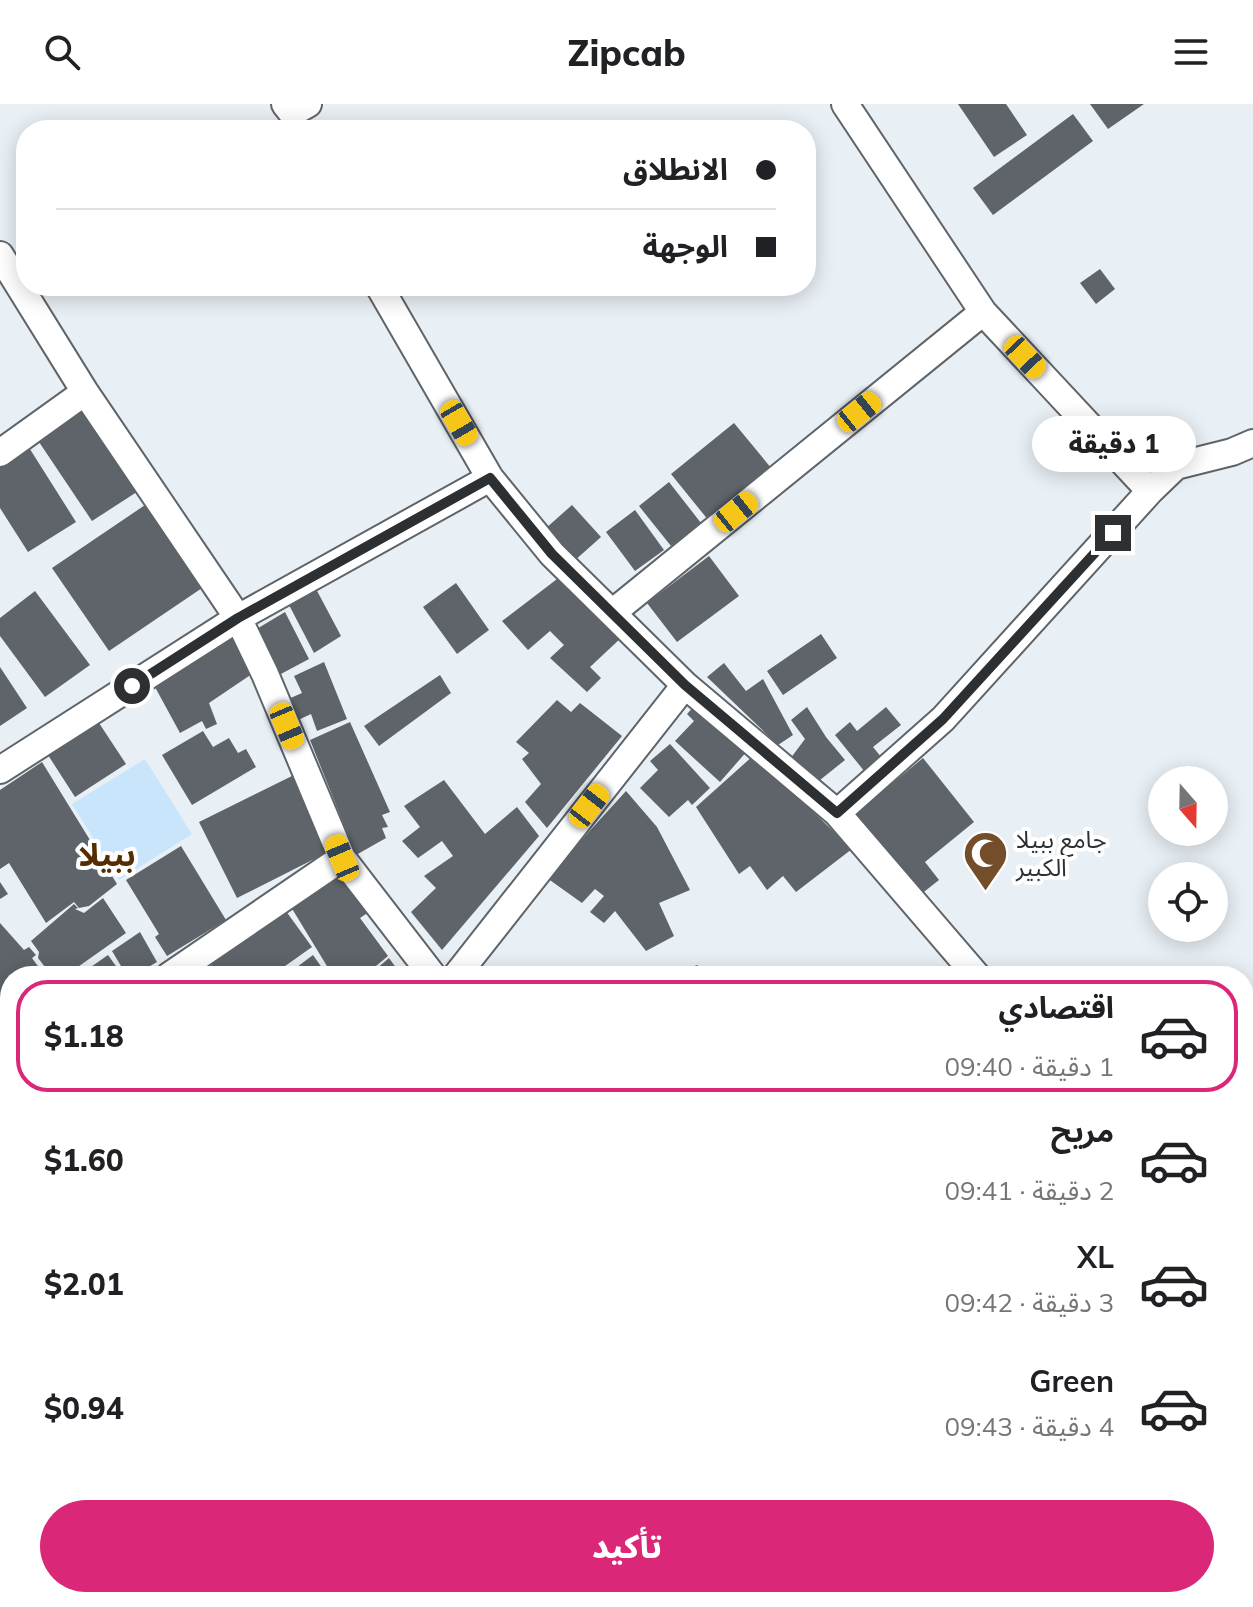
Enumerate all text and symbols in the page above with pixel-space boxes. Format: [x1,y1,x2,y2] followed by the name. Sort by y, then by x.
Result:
[40,30,84,74] icon: search
[567,30,686,75] text: Zipcab
[1169,30,1213,74] icon: menu
[623,150,728,188] text: الانطلاق
[643,227,728,265] text: الوجهة
[1000,331,1050,383] car
[833,388,885,436] car
[437,396,481,450] car
[1031,417,1195,473] callout: 1 دقيقة
[1069,427,1159,460] text: 1 دقيقة
[710,488,762,536] car
[1095,515,1131,551] route end
[114,668,150,704] route start
[267,699,307,753] car
[1148,766,1228,846] north arrow
[1148,766,1228,942] map controls
[565,780,613,832] car
[1015,824,1107,882] place label: جامع ببيلا الكبير
[961,830,1009,893] mosque icon: جامع ببيلا الكبير
[322,831,362,885] car
[78,834,136,874] district label: ببيلا
[1148,862,1228,942] button: locate
[999,988,1114,1026] text: اقتصادي
[1138,1000,1210,1072] icon: car
[44,1017,124,1055] text: $1.18
[944,1050,1114,1083] text: 1 دقيقة · 09:40
[1051,1112,1114,1150] text: مريح
[1138,1124,1210,1196] icon: car
[44,1141,124,1179] text: $1.60
[944,1174,1114,1207] text: 2 دقيقة · 09:41
[1077,1238,1114,1276] text: XL
[1138,1248,1210,1320] icon: car
[44,1265,124,1303] text: $2.01
[944,1286,1114,1319] text: 3 دقيقة · 09:42
[1029,1362,1114,1400] text: Green
[1138,1372,1210,1444] icon: car
[44,1389,124,1427] text: $0.94
[944,1410,1114,1443] text: 4 دقيقة · 09:43
[40,1500,1214,1592] button: تأكيد

